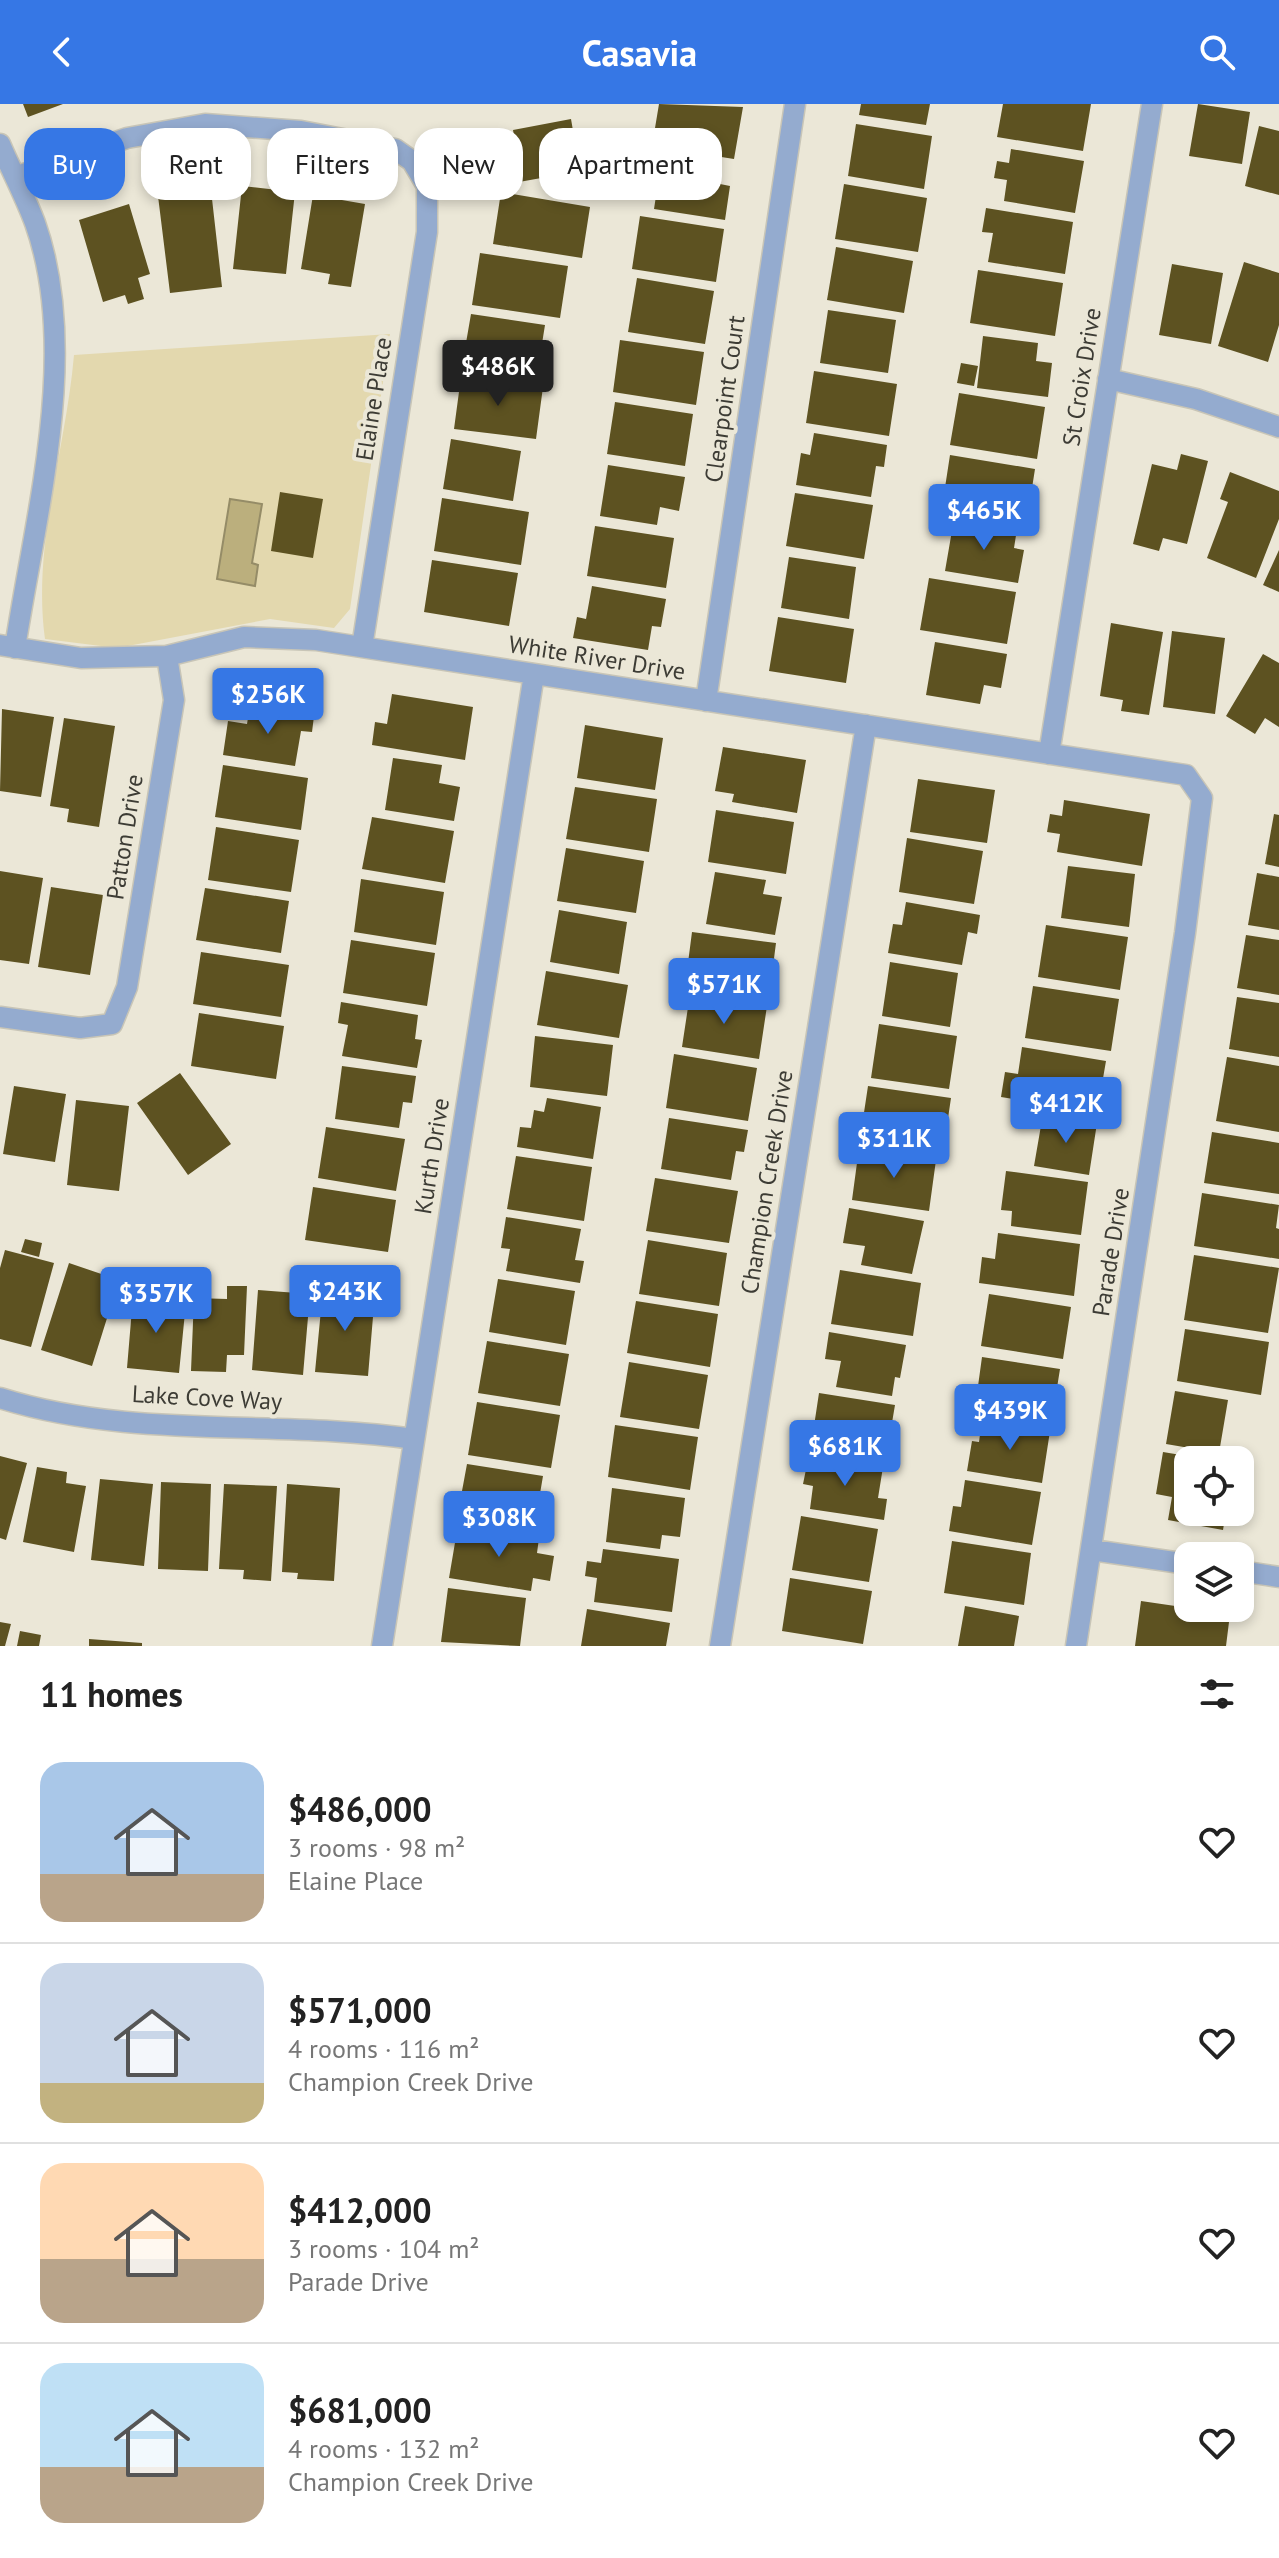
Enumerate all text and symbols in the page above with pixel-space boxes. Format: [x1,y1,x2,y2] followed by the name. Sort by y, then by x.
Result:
[582,29,697,76] text: Casavia
[40,30,84,74] icon: back
[1195,30,1239,74] icon: search
[24,128,125,200] chip: Buy
[141,128,251,200] chip: Rent
[267,128,398,200] chip: Filters
[414,128,523,200] chip: New
[539,128,722,200] chip: Apartment
[1055,305,1108,448] street label: St Croix Drive
[697,313,752,485] street label: Clearpoint Court
[348,335,399,463] street label: Elaine Place
[442,340,554,408] pin: $486K
[460,349,536,382] text: $486K
[928,484,1040,552] pin: $465K
[946,493,1022,526] text: $465K
[507,628,688,687] street label: White River Drive
[212,668,324,736] pin: $256K
[230,677,306,710] text: $256K
[99,772,150,902] street label: Patton Drive
[668,958,780,1026] pin: $571K
[686,967,762,1000] text: $571K
[733,1068,800,1296] street label: Champion Creek Drive
[1010,1077,1122,1145] pin: $412K
[1028,1086,1104,1119] text: $412K
[407,1096,456,1216] street label: Kurth Drive
[838,1112,950,1180] pin: $311K
[856,1121,932,1154] text: $311K
[1085,1185,1136,1318] street label: Parade Drive
[289,1265,401,1333] pin: $243K
[100,1267,212,1335] pin: $357K
[307,1274,383,1307] text: $243K
[118,1276,194,1309] text: $357K
[131,1378,283,1417] street label: Lake Cove Way
[954,1384,1066,1452] pin: $439K
[972,1393,1048,1426] text: $439K
[789,1420,901,1488] pin: $681K
[807,1429,883,1462] text: $681K
[1174,1446,1254,1622] map controls
[1174,1446,1254,1526] button: locate
[443,1491,555,1559] pin: $308K
[461,1500,537,1533] text: $308K
[1174,1542,1254,1622] button: layers
[40,1672,183,1716] text: 11 homes
[1195,1672,1239,1716] icon: filters
[288,1787,432,1831] text: $486,000
[104,1794,200,1890] icon: home
[1195,1820,1239,1864] icon: heart
[288,1831,465,1864] text: 3 rooms · 98 m²
[288,1864,423,1897] text: Elaine Place
[288,1988,432,2032] text: $571,000
[104,1995,200,2091] icon: home
[1195,2021,1239,2065] icon: heart
[288,2032,480,2065] text: 4 rooms · 116 m²
[288,2065,533,2098] text: Champion Creek Drive
[288,2188,432,2232] text: $412,000
[104,2195,200,2291] icon: home
[1195,2221,1239,2265] icon: heart
[288,2232,480,2265] text: 3 rooms · 104 m²
[288,2265,429,2298] text: Parade Drive
[288,2388,432,2432] text: $681,000
[104,2395,200,2491] icon: home
[1195,2421,1239,2465] icon: heart
[288,2432,480,2465] text: 4 rooms · 132 m²
[288,2465,533,2498] text: Champion Creek Drive

